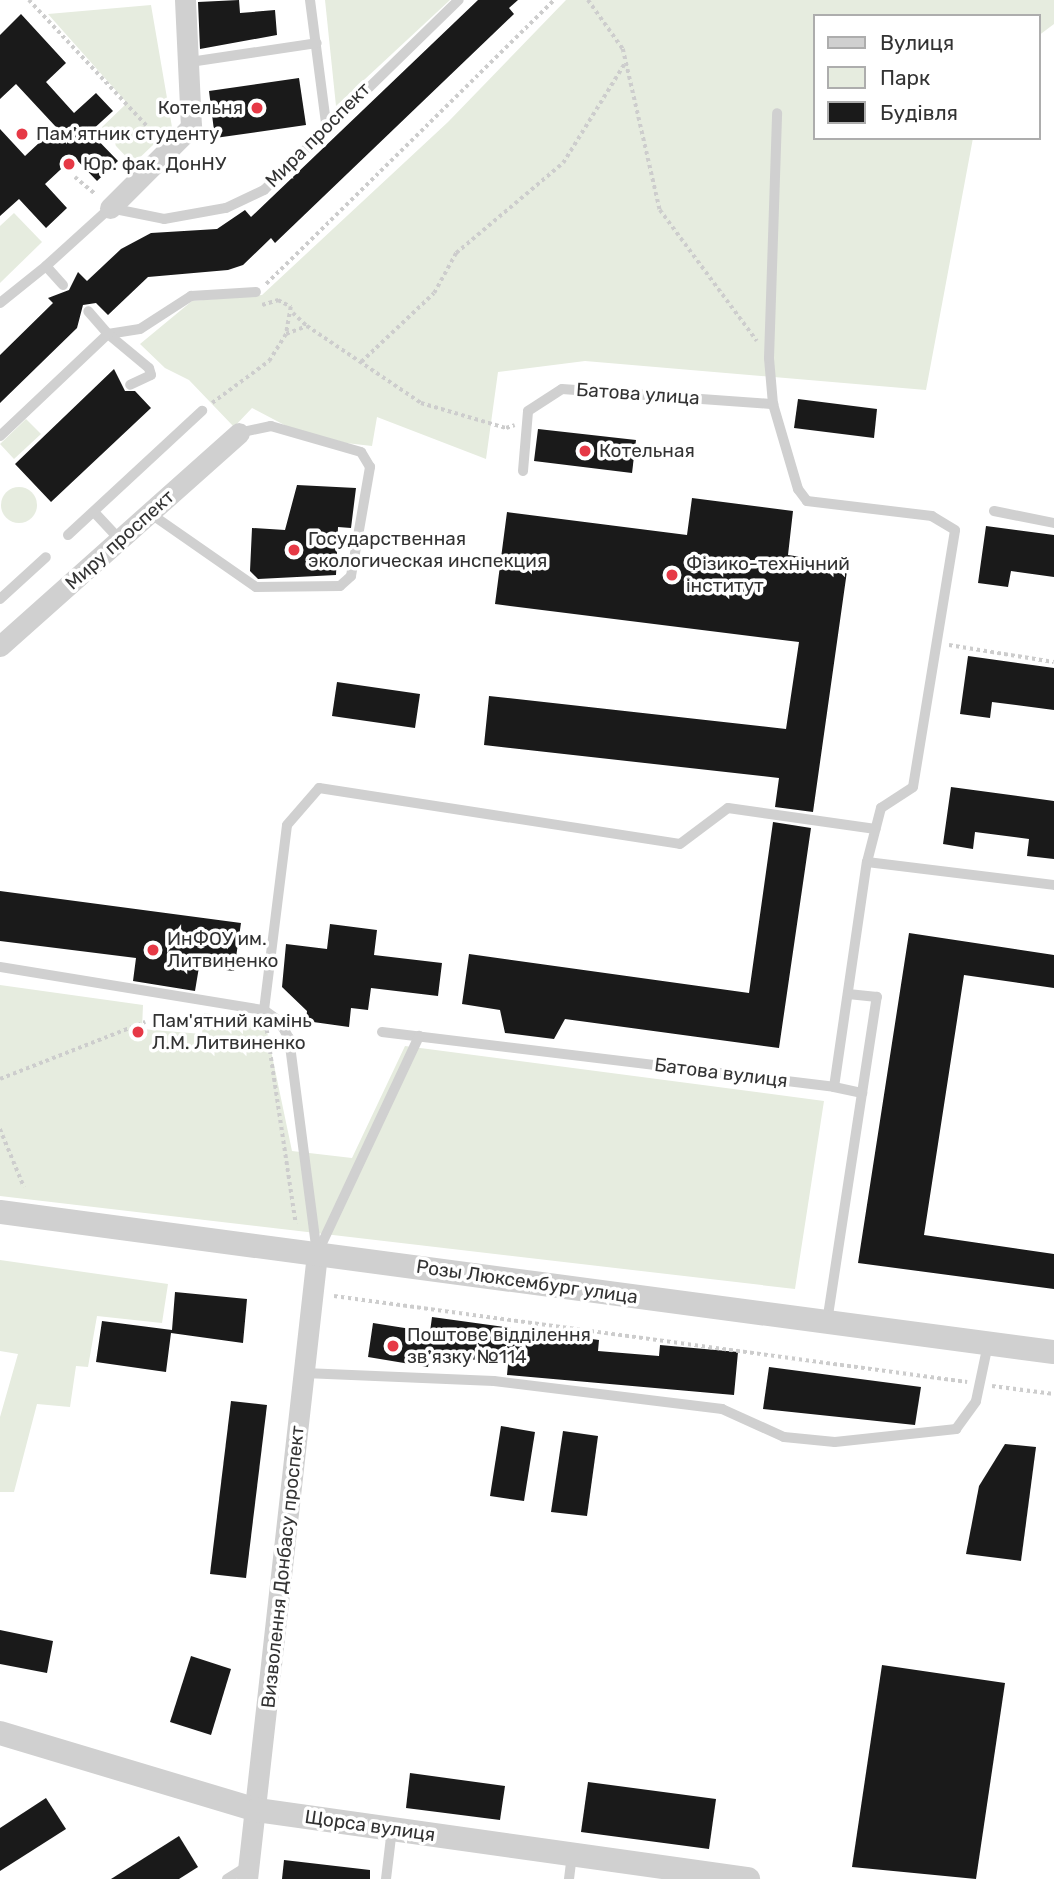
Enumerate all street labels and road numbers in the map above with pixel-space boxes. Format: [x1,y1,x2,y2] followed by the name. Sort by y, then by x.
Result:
[261,78,375,192] street label: Мира проспект
[575,378,701,410] street label: Батова улица
[61,485,179,595] street label: Миру проспект
[653,1054,789,1092] street label: Батова вулиця
[415,1255,639,1309] street label: Розы Люксембург улица
[257,1425,309,1709] street label: Визволення Донбасу проспект
[303,1806,437,1846] street label: Щорса вулиця

